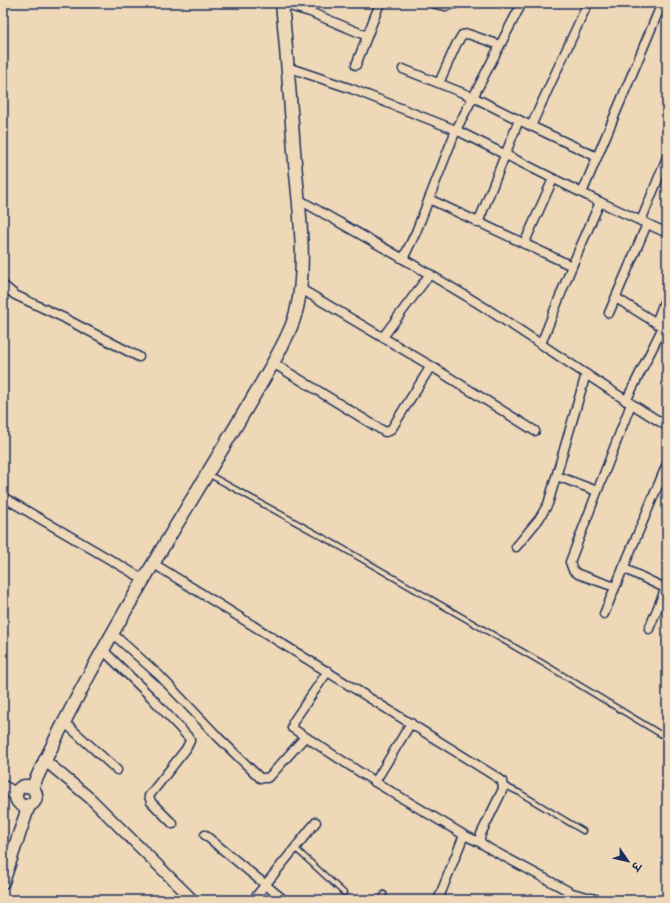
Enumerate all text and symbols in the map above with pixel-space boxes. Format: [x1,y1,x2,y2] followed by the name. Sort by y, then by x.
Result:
[608,841,648,881] north arrow
[628,859,644,874] text: उ

